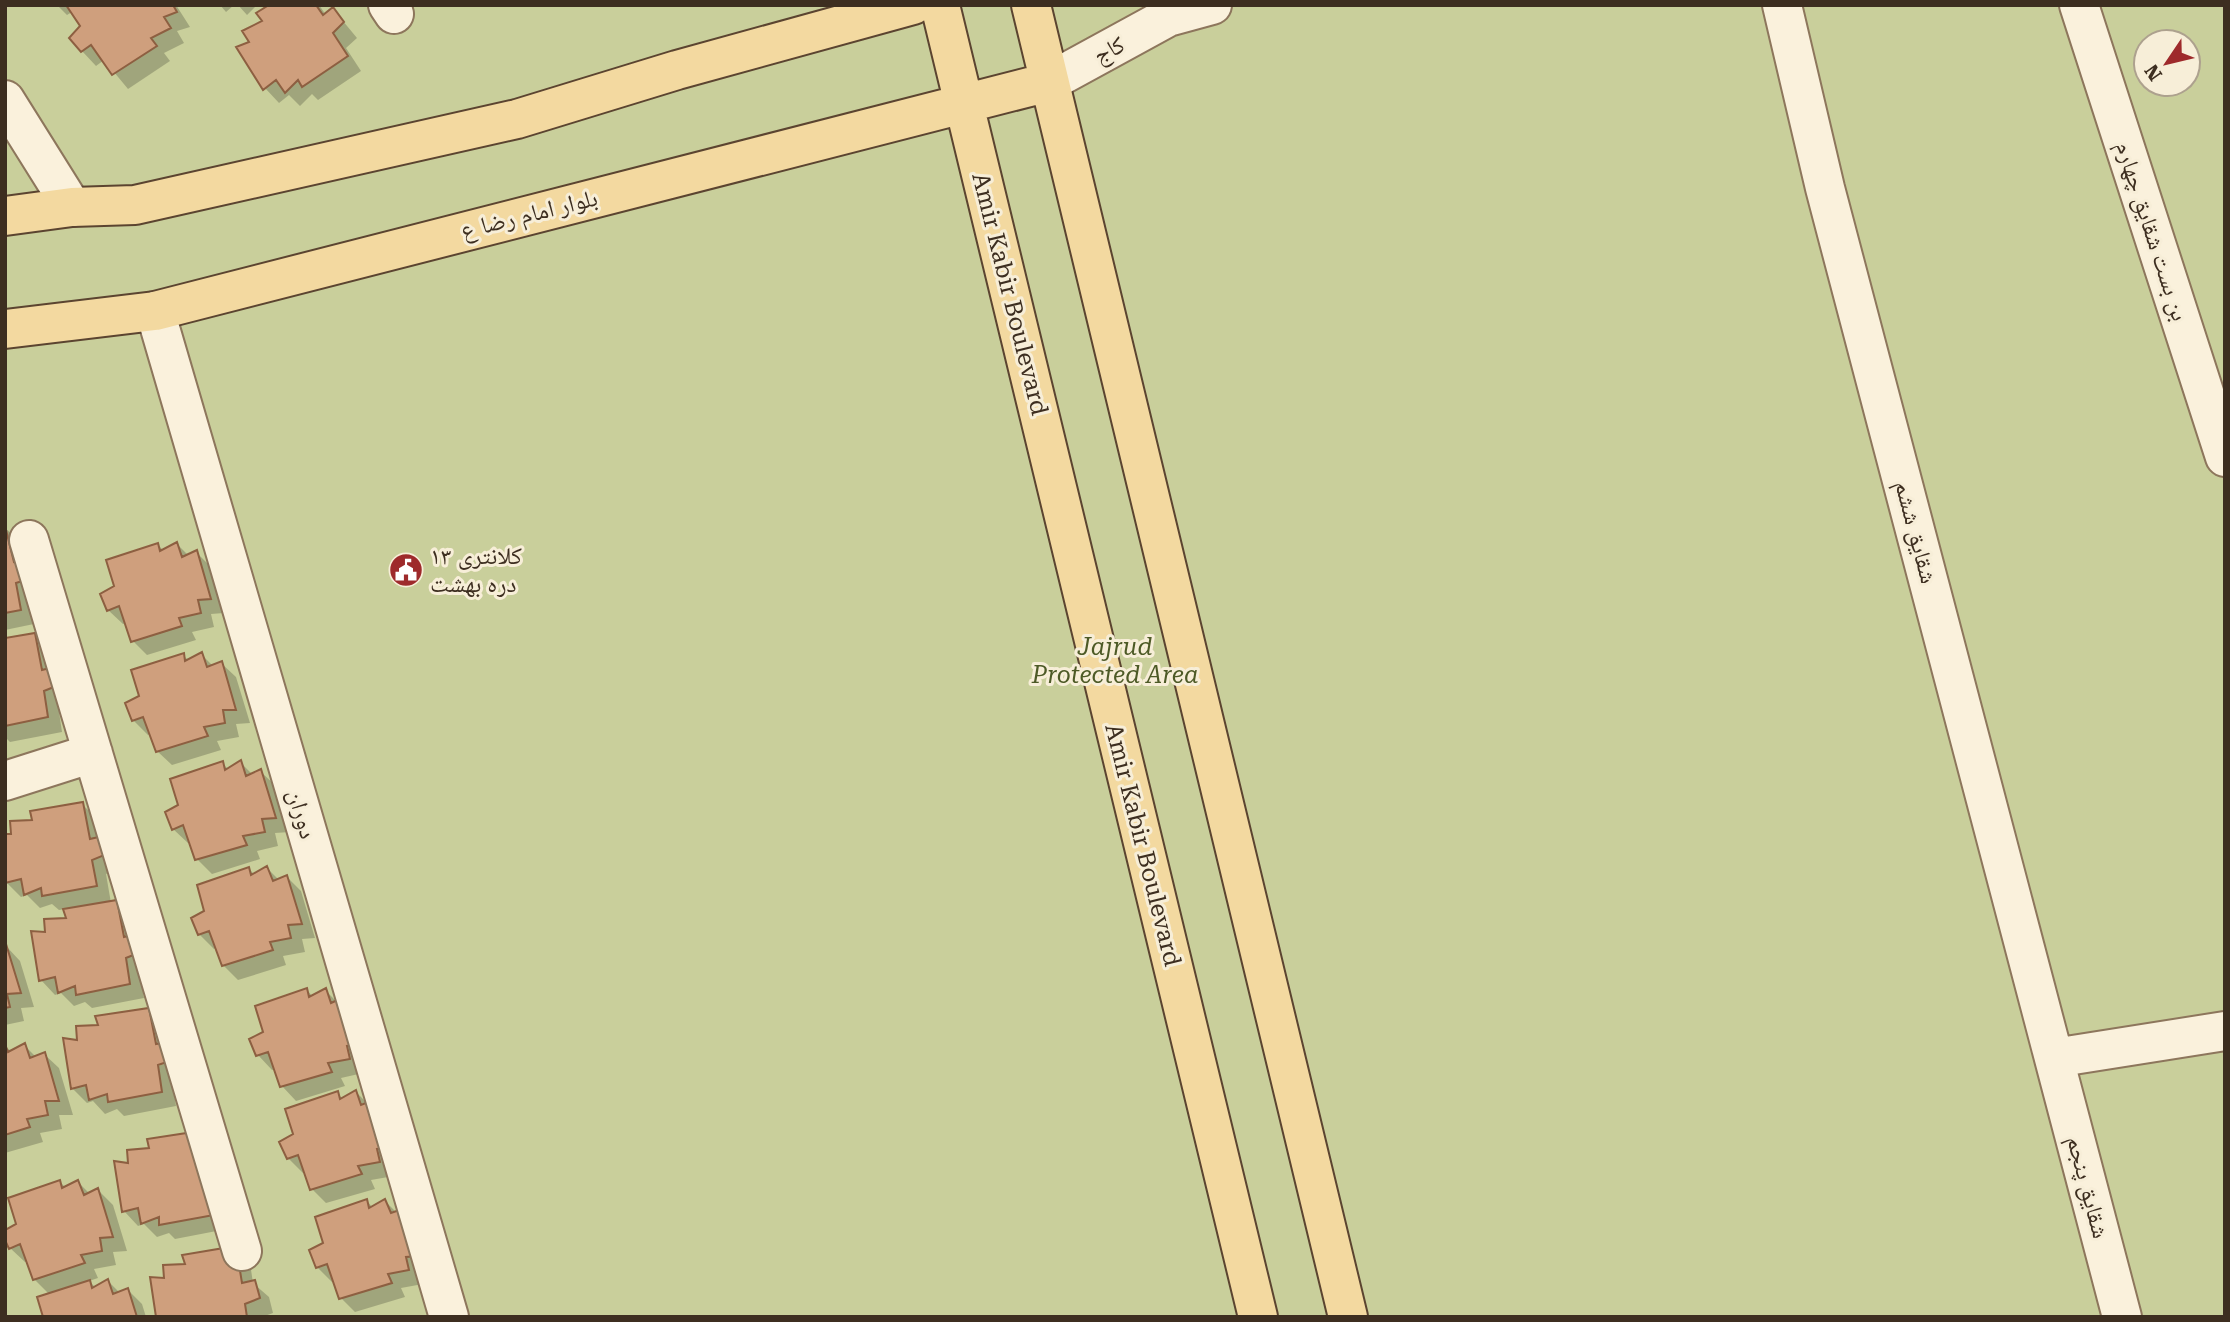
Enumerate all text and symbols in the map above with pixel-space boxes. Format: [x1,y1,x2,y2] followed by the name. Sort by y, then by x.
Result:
[2132,28,2202,98] north arrow
[1089,30,1130,71] street label: کاج
[2140,60,2167,85] text: N
[2108,138,2194,325] street label: بن بست شقایق چهارم
[966,170,1054,418] street label: Amir Kabir Boulevard
[458,183,601,246] street label: بلوار امام رضا ع
[1887,478,1943,587] street label: شقایق ششم
[430,542,522,598] place label: کلانتری ۱۳ دره بهشت
[387,551,425,589] public building icon: کلانتری ۱۳ دره بهشت
[1031,633,1198,689] park label: Jajrud Protected Area
[1099,721,1187,969] street label: Amir Kabir Boulevard
[282,786,322,842] street label: دوران
[2059,1133,2115,1242] street label: شقایق پنجم

